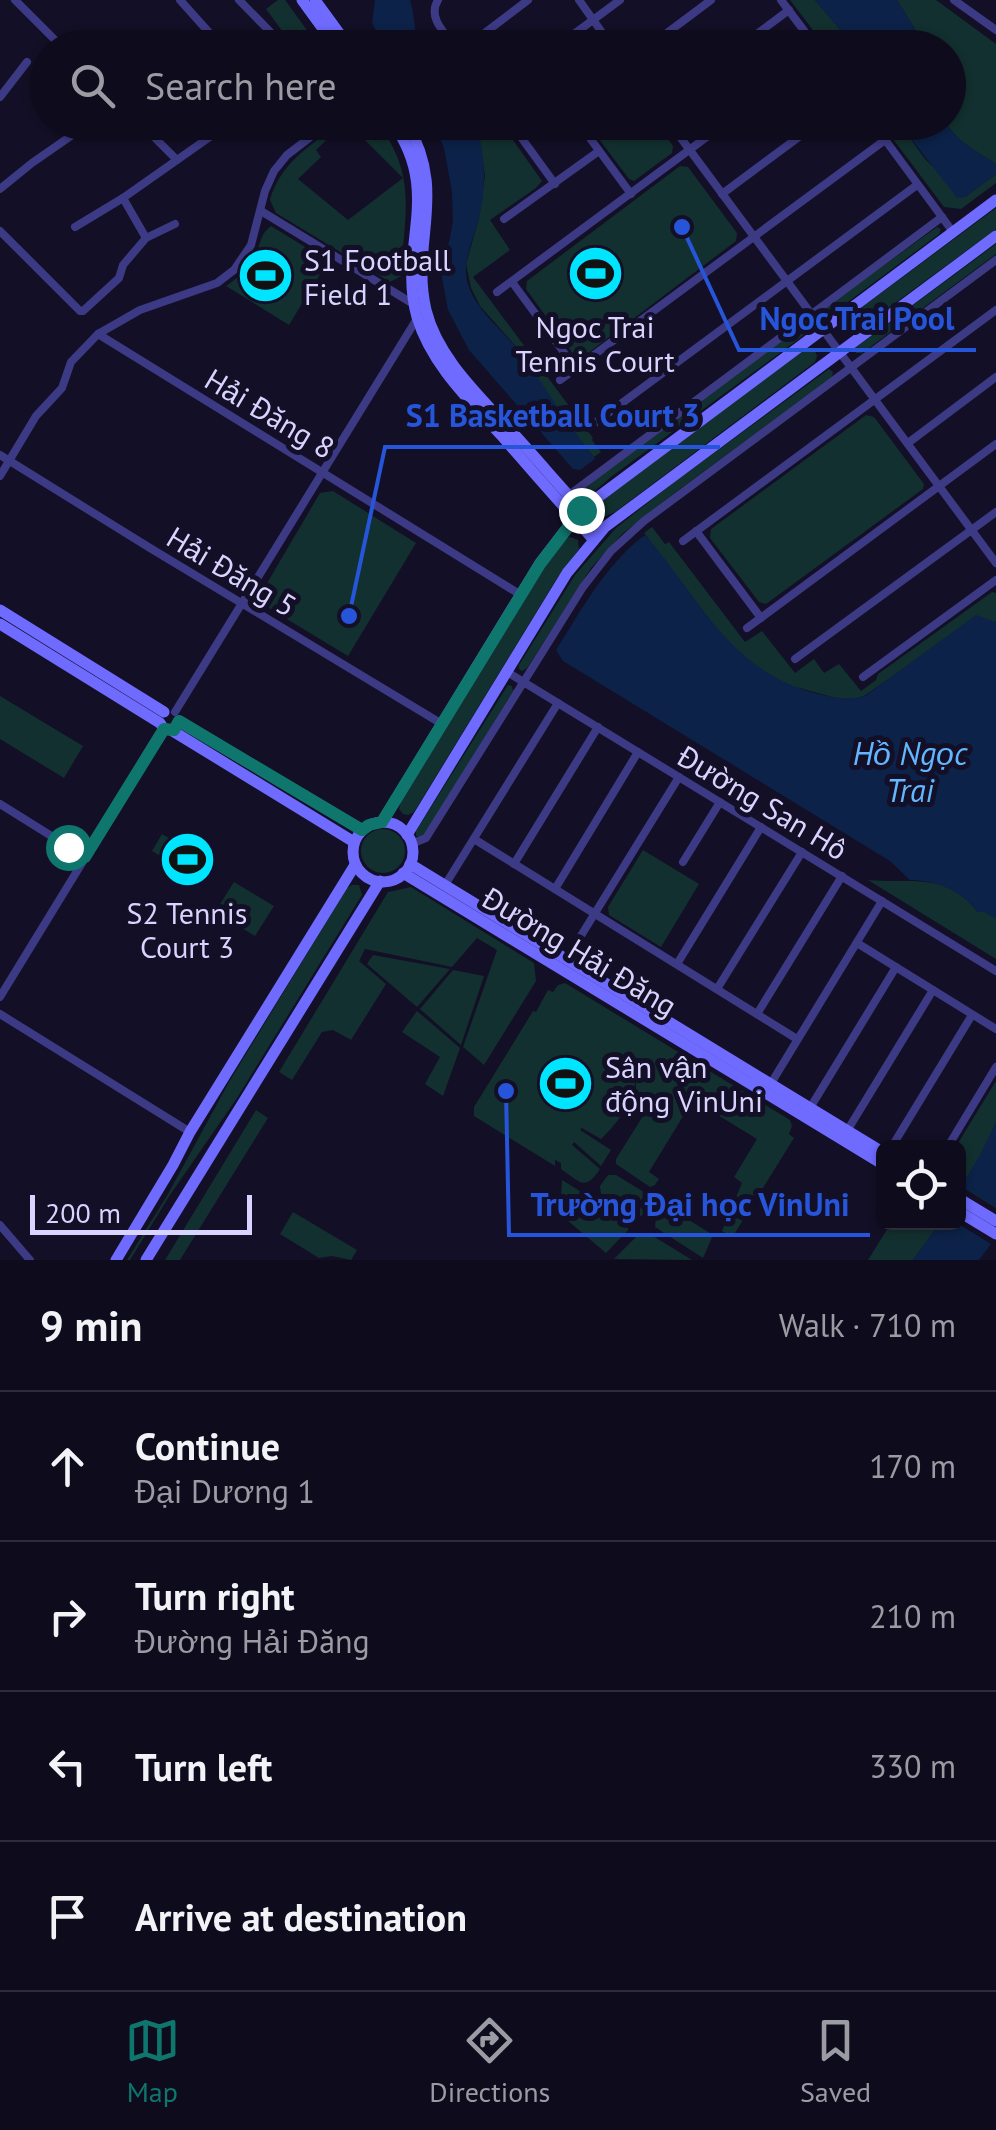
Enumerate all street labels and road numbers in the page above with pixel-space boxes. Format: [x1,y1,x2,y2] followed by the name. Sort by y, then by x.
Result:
[198,359,342,467] street label: Hải Đăng 8
[160,517,304,625] street label: Hải Đăng 5
[670,735,855,868] street label: Đường San Hô
[475,877,684,1024] street label: Đường Hải Đăng

